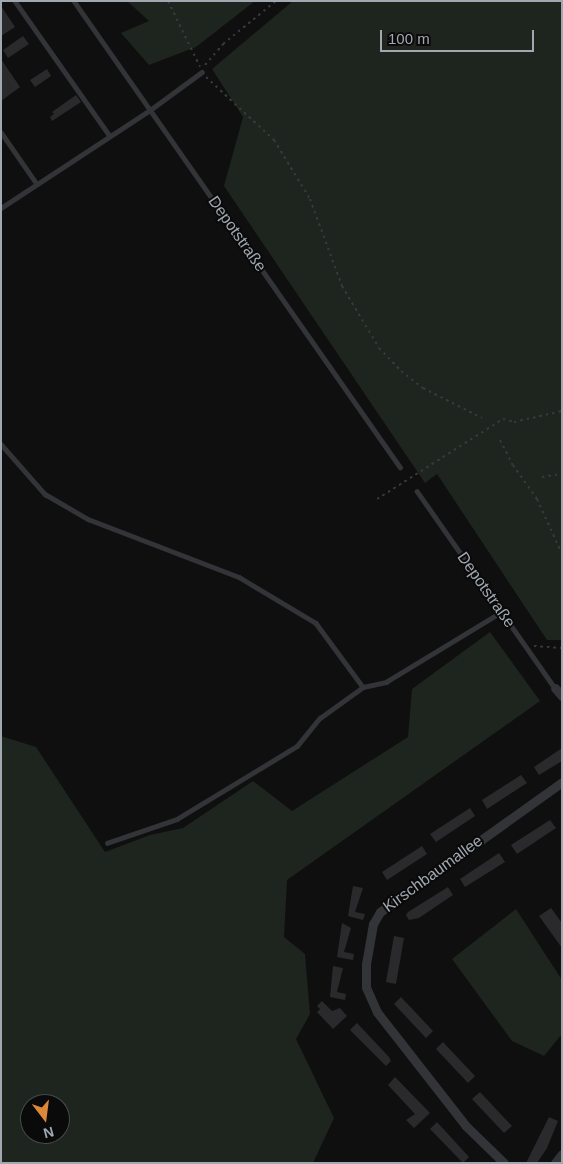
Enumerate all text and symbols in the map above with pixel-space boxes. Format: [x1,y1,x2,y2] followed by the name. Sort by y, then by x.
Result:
[383,20,537,52] scale bar
[388,30,430,47] text: 100 m
[204,192,270,276] street label: Depotstraße
[453,548,519,632] street label: Depotstraße
[380,831,486,917] street label: Kirschbaumallee
[20,1094,70,1144] north arrow
[42,1123,56,1142] text: N

